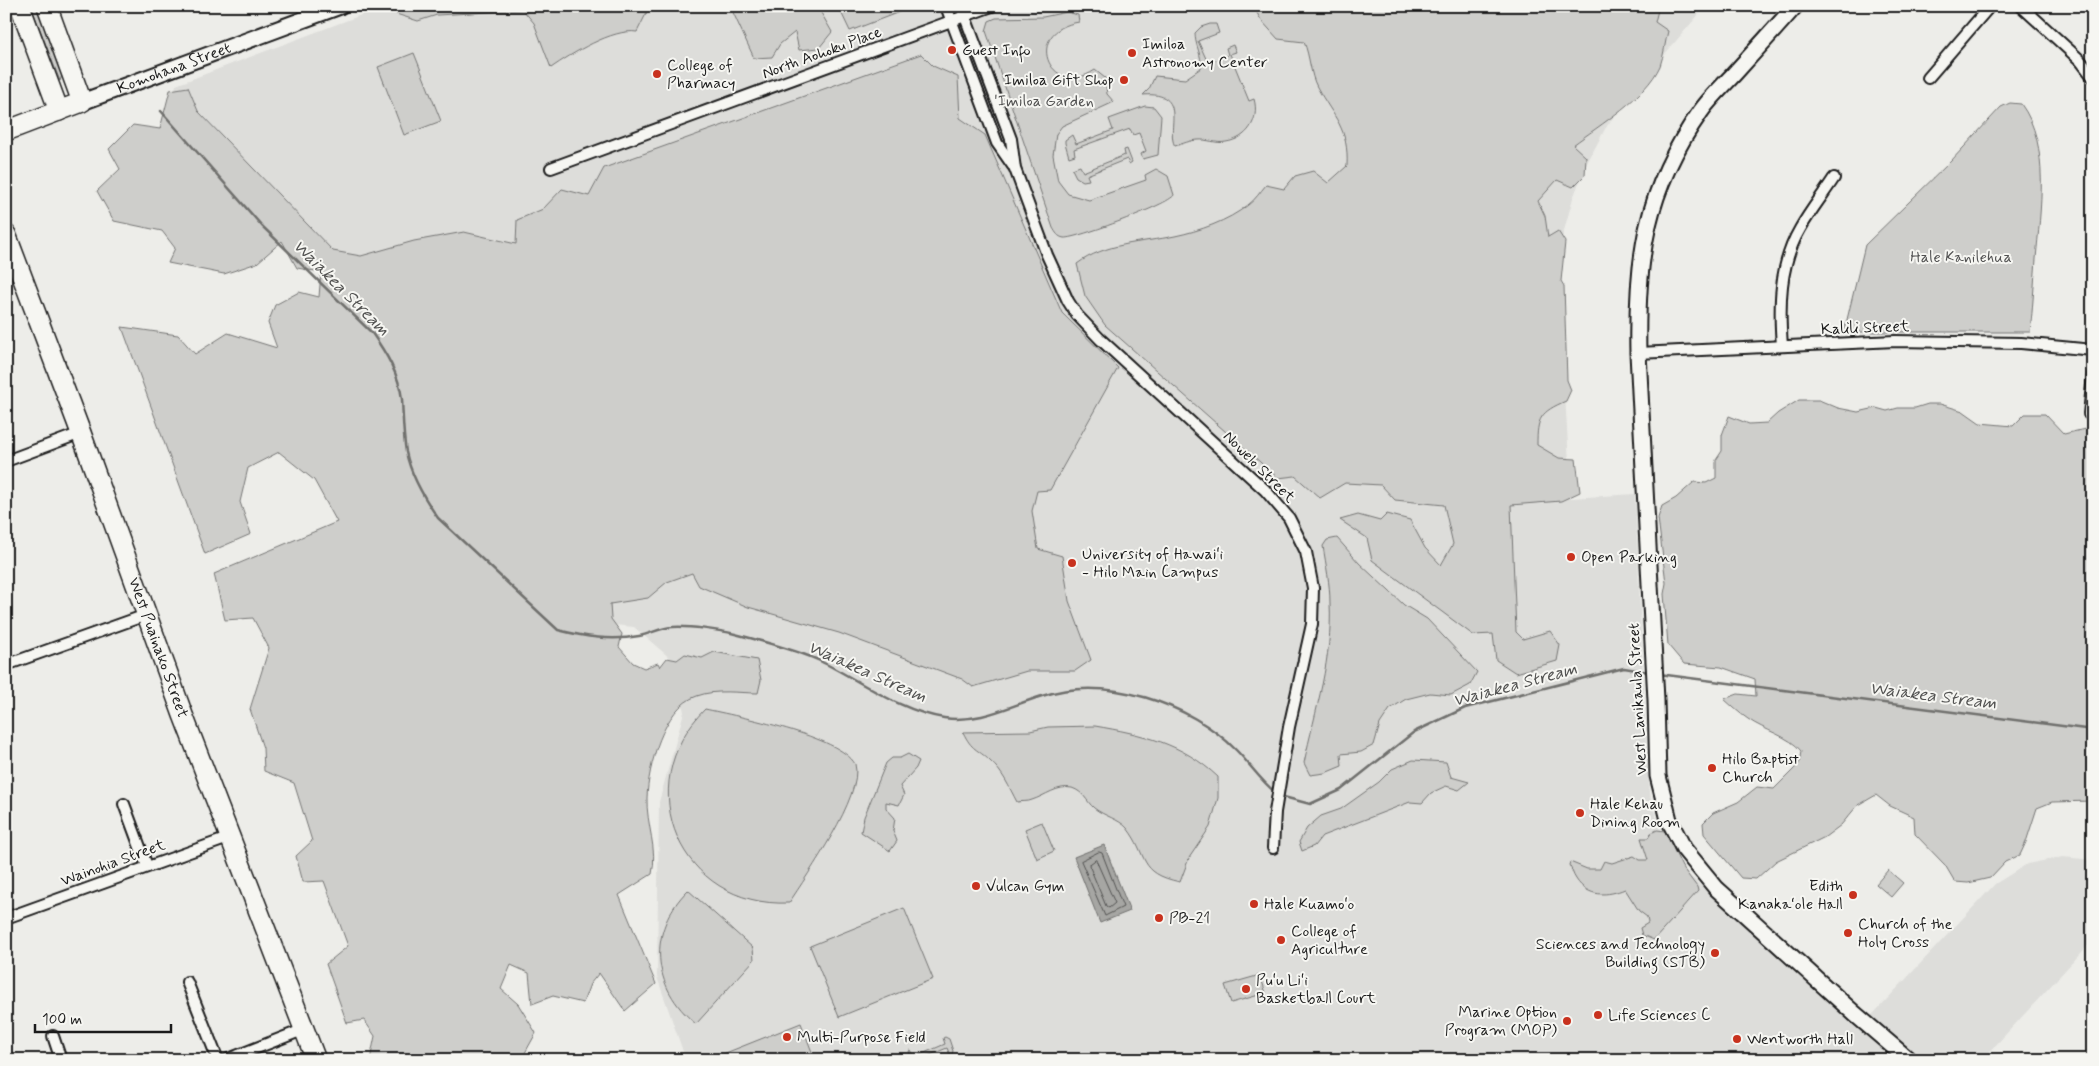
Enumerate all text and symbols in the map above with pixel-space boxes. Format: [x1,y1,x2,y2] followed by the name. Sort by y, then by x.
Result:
[759,22,885,84] street label: North Aohoku Place
[1142,34,1268,73] place label: Imiloa Astronomy Center
[114,37,234,99] street label: Komohana Street
[962,40,1031,63] place label: Guest Info
[946,44,958,56] marker: Guest Info
[1126,47,1138,59] marker: Imiloa Astronomy Center
[667,55,735,94] place label: College of Pharmacy
[651,68,663,80] marker: College of Pharmacy
[1004,70,1114,91] place label: Imiloa Gift Shop
[1118,74,1130,86] marker: Imiloa Gift Shop
[994,91,1094,112] park label: 'Imiloa Garden
[287,234,395,342] water label: Waiakea Stream
[1910,247,2012,268] park label: Hale Kanilehua
[1820,316,1910,340] street label: Kalili Street
[1218,426,1300,508] street label: Nowelo Street
[1082,544,1224,583] place label: University of Hawaiʻi - Hilo Main Campus
[1581,547,1677,568] place label: Open Parking
[1565,551,1577,563] marker: Open Parking
[1066,557,1078,569] marker: University of Hawaiʻi - Hilo Main Campus
[124,575,194,721] street label: West Puainako Street
[1624,622,1652,776] street label: West Lanikaula Street
[804,635,930,709] water label: Waiakea Stream
[1450,657,1580,713] water label: Waiakea Stream
[1868,676,1998,716] water label: Waiakea Stream
[1722,749,1799,788] place label: Hilo Baptist Church
[1706,762,1718,774] marker: Hilo Baptist Church
[1590,794,1680,833] place label: Hale Kehau Dining Room
[1574,807,1586,819] marker: Hale Kehau Dining Room
[58,834,169,892] street label: Wainohia Street
[986,876,1065,897] place label: Vulcan Gym
[1738,876,1843,915] place label: Edith Kanaka‘ole Hall
[970,880,982,892] marker: Vulcan Gym
[1847,889,1859,901] marker: Edith Kanaka‘ole Hall
[1264,894,1355,915] place label: Hale Kuamoʻo
[1248,898,1260,910] marker: Hale Kuamoʻo
[1169,908,1210,929] place label: PB-21
[1153,912,1165,924] marker: PB-21
[1858,914,1952,953] place label: Church of the Holy Cross
[1291,921,1368,960] place label: College of Agriculture
[1842,927,1854,939] marker: Church of the Holy Cross
[1275,934,1287,946] marker: College of Agriculture
[1536,934,1705,974] place label: Sciences and Technology Building (STB)
[1709,947,1721,959] marker: Sciences and Technology Building (STB)
[1256,970,1376,1009] place label: Puʻu Liʻi Basketball Court
[1240,983,1252,995] marker: Puʻu Liʻi Basketball Court
[35,1001,171,1033] scale bar
[1445,1002,1557,1041] place label: Marine Option Program (MOP)
[1608,1005,1710,1026] place label: Life Sciences C
[1592,1009,1604,1021] marker: Life Sciences C
[42,1010,82,1030] text: 100 m
[1561,1015,1573,1027] marker: Marine Option Program (MOP)
[797,1027,926,1048] place label: Multi-Purpose Field
[1747,1029,1853,1050] place label: Wentworth Hall
[781,1031,793,1043] marker: Multi-Purpose Field
[1731,1033,1743,1045] marker: Wentworth Hall

